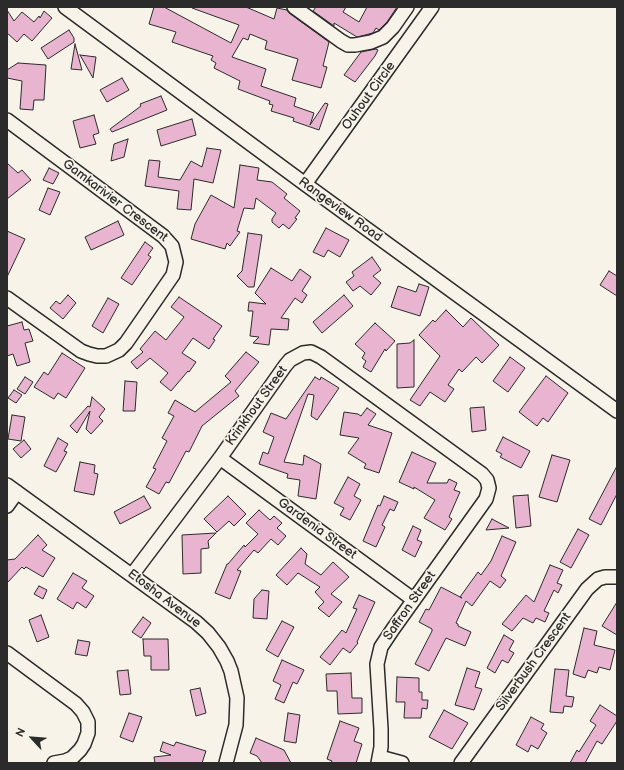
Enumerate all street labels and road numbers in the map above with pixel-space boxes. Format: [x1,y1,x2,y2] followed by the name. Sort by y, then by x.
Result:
[339,59,399,133] street label: Ouhout Circle
[59,156,171,246] street label: Gamkarivier Crescent
[295,174,385,246] street label: Rangeview Road
[223,363,291,449] street label: Krinkhout Street
[275,495,359,563] street label: Gardenia Street
[124,566,204,632] street label: Etosha Avenue
[380,568,440,644] street label: Saffron Street
[493,610,575,714] street label: Silverbush Crescent

